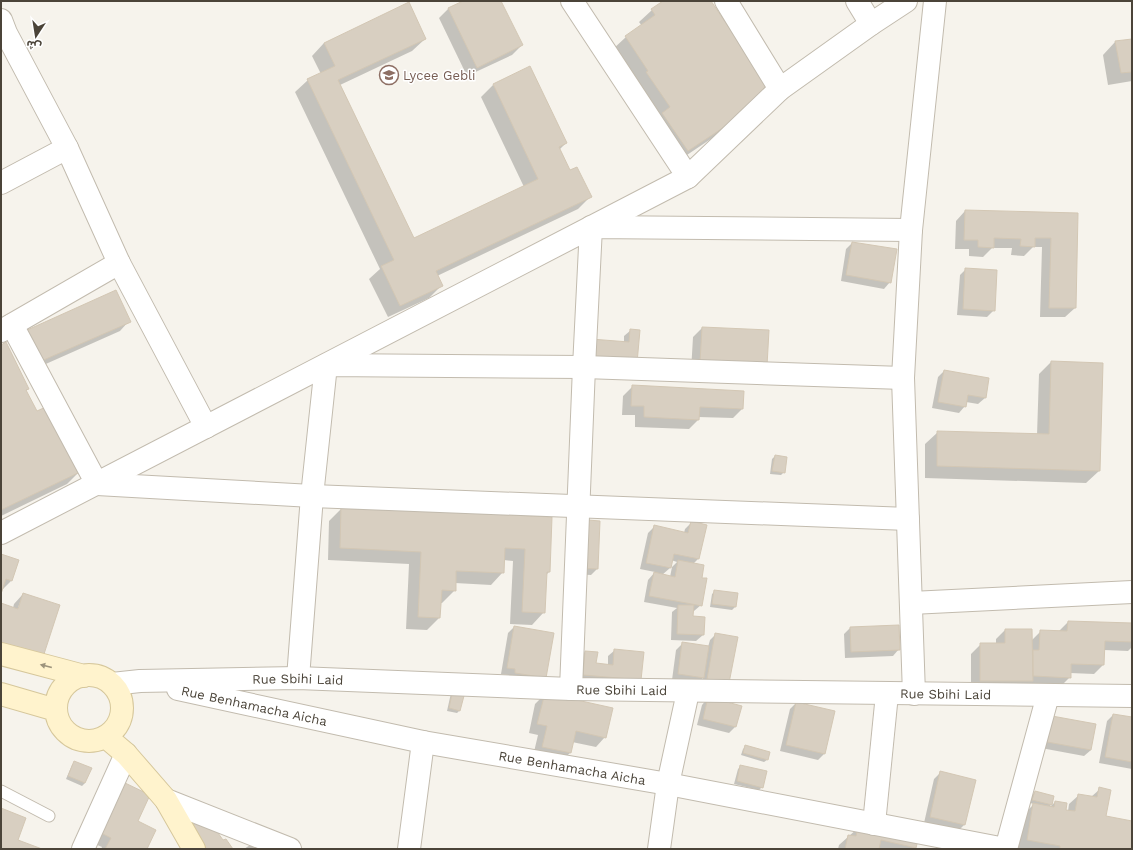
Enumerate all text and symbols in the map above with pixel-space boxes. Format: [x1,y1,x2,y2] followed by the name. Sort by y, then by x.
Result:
[16,16,56,56] north arrow
[25,37,43,53] text: ش
[378,64,400,86] school or university icon: Lycee Gebli
[403,68,476,83] place label: Lycee Gebli
[40,663,52,669] one-way arrow
[252,671,344,688] street label: Rue Sbihi Laid
[576,682,667,698] street label: Rue Sbihi Laid
[180,683,329,729] street label: Rue Benhamacha Aicha
[900,686,991,702] street label: Rue Sbihi Laid
[497,748,647,788] street label: Rue Benhamacha Aicha

